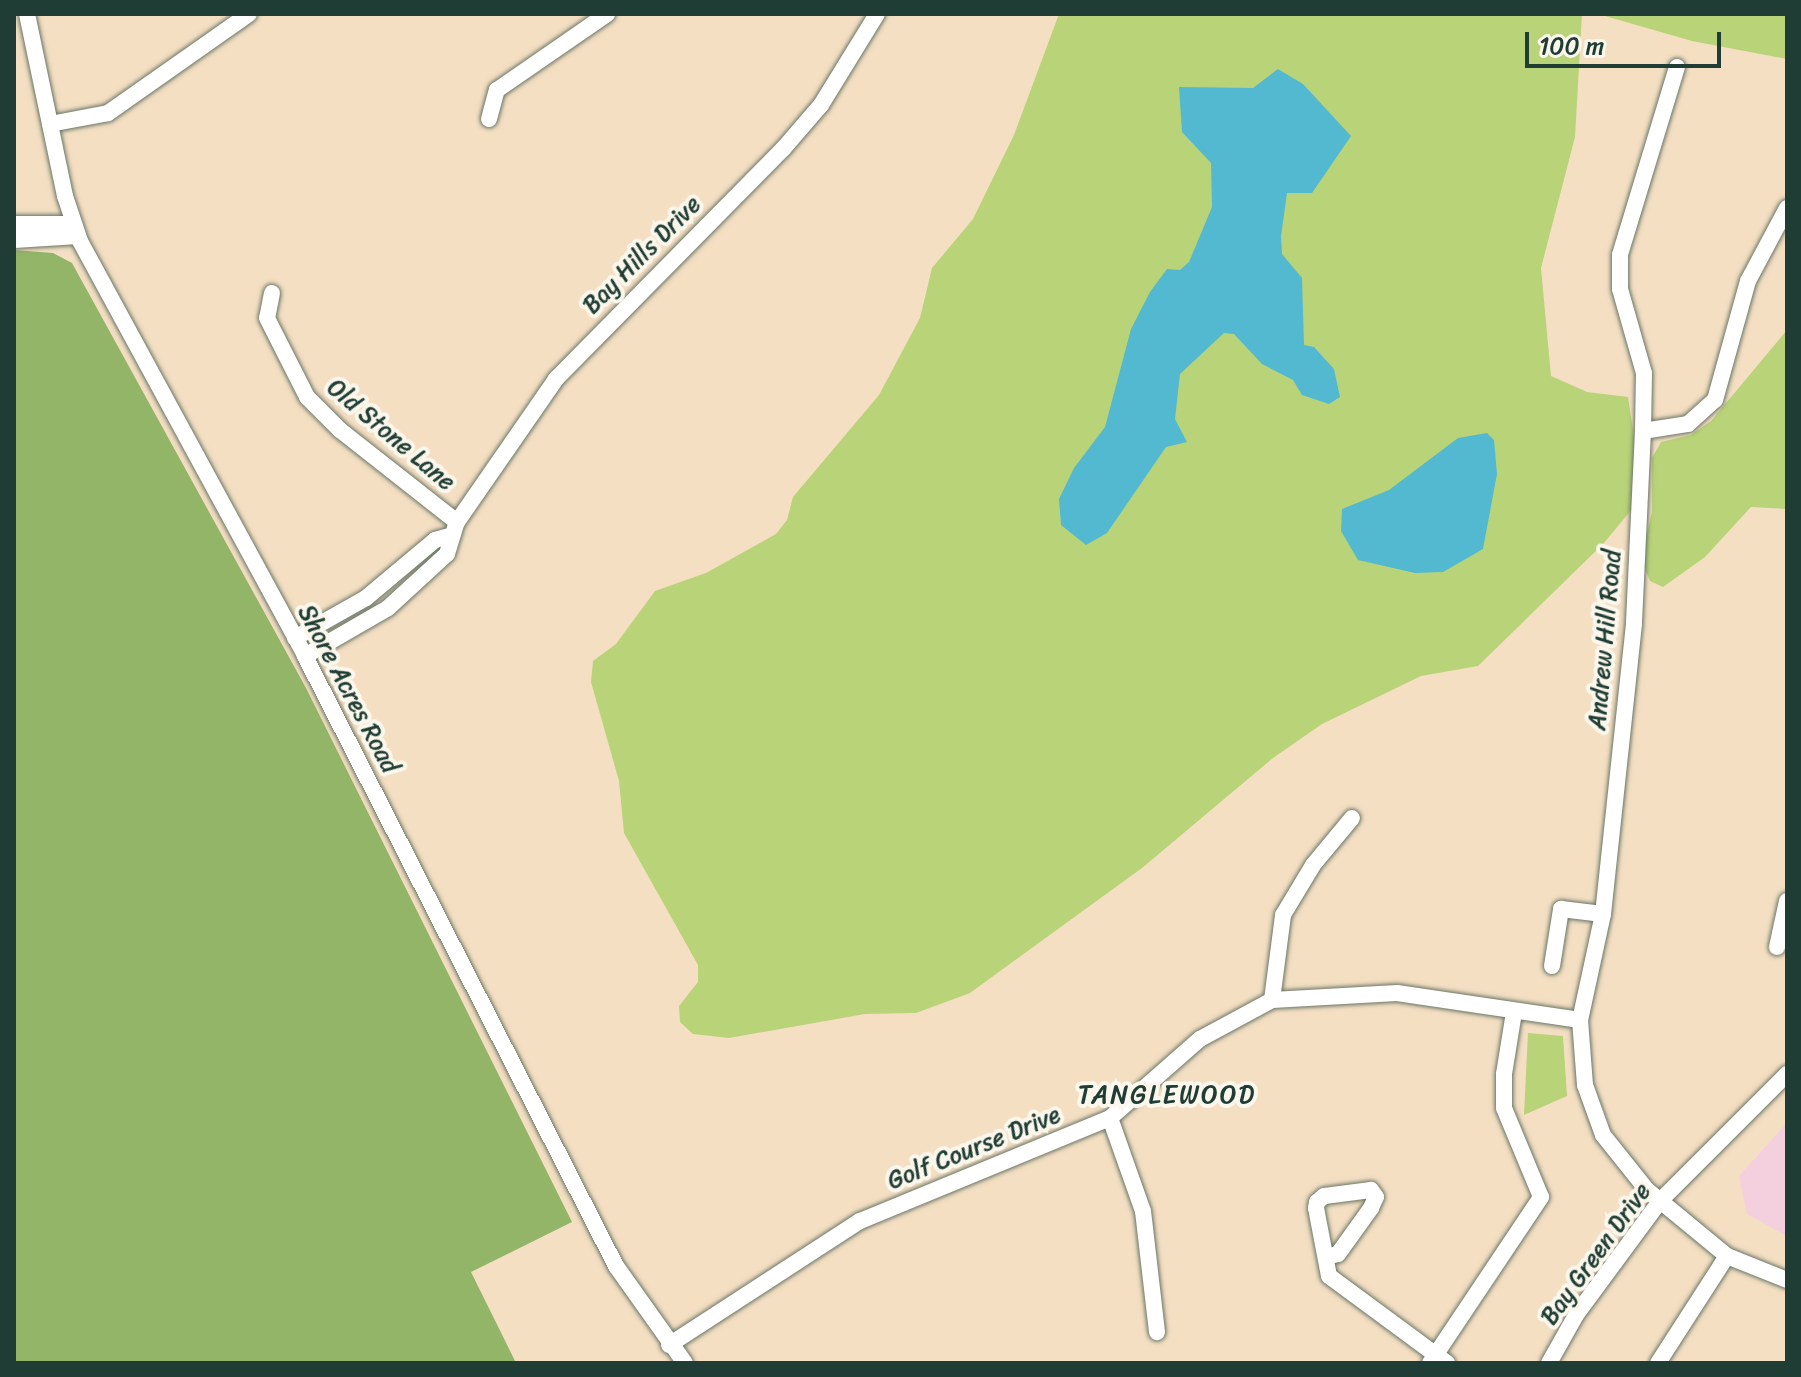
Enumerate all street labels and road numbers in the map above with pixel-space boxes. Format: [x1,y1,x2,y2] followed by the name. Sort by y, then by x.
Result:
[578,191,706,319] street label: Bay Hills Drive
[321,373,461,497] street label: Old Stone Lane
[1583,548,1627,732] street label: Andrew Hill Road
[292,600,404,778] street label: Shore Acres Road
[883,1100,1065,1196] street label: Golf Course Drive
[1535,1177,1657,1331] street label: Bay Green Drive

